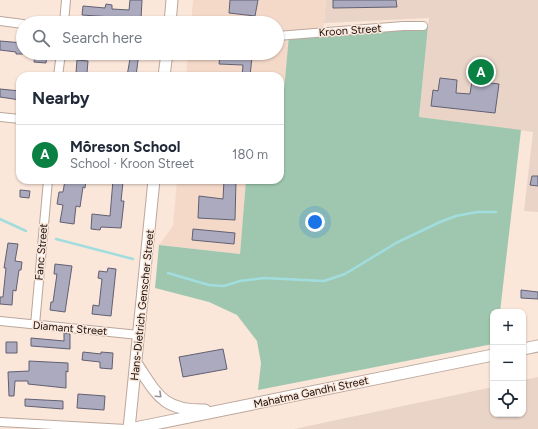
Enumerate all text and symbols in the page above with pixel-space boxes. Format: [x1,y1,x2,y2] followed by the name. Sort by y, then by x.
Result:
[16,16,284,60] search box
[318,22,382,39] street label: Kroon Street
[30,27,52,49] icon: search
[62,29,142,47] text: Search here
[468,57,494,87] pin: A
[32,88,90,108] text: Nearby
[70,138,180,156] text: Môreson School
[40,147,50,162] text: A
[232,147,268,162] text: 180 m
[70,156,194,171] text: School · Kroon Street
[305,212,325,232] your location
[33,223,50,281] street label: Fanc Street
[128,229,157,381] street label: Hans-Dietrich Genscher Street
[490,309,526,417] map controls
[490,309,526,345] button: +
[32,319,108,338] street label: Diamant Street
[490,345,526,381] button: −
[252,374,370,411] street label: Mahatma Gandhi Street
[490,381,526,417] button: locate
[154,390,161,397] one-way arrow

